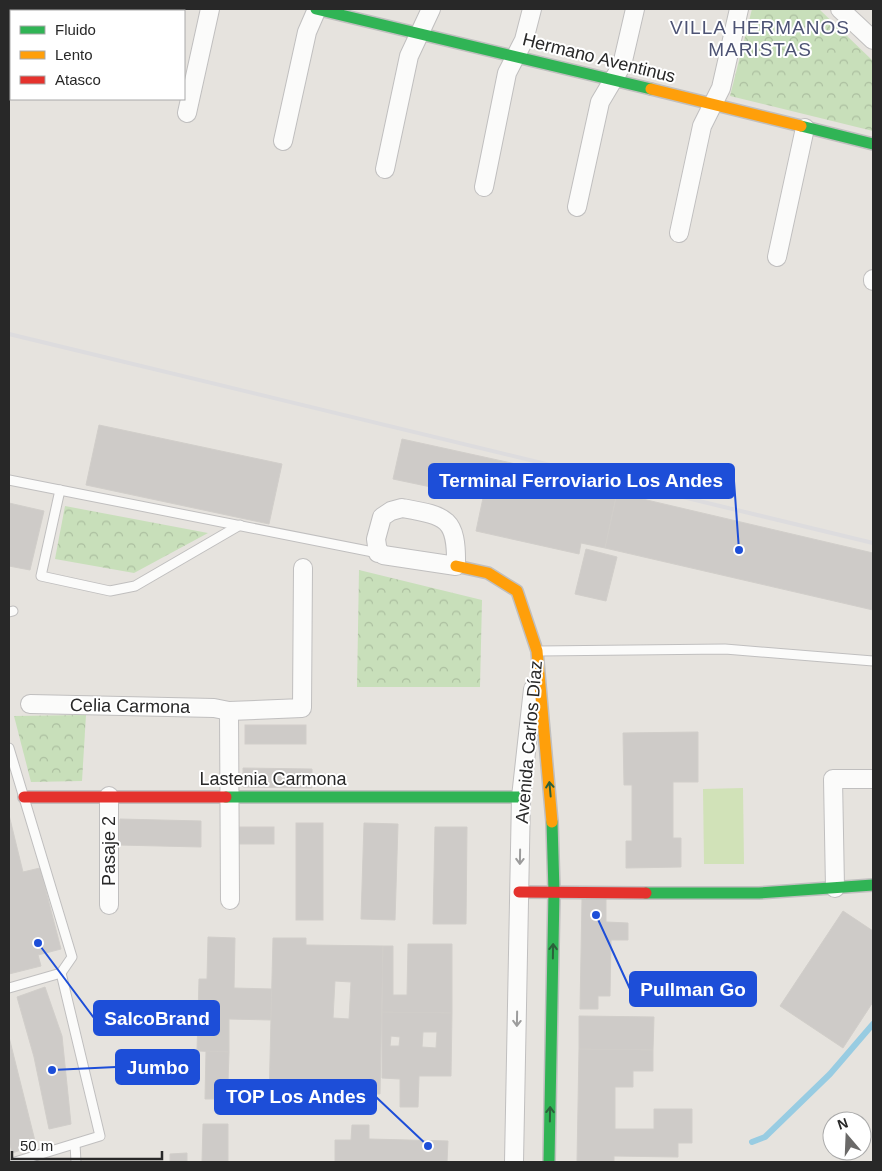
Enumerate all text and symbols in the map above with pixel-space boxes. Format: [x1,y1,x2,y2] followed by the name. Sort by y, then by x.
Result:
[10,10,185,100] legend
[670,17,850,60] district label: VILLA HERMANOS MARISTAS
[55,21,96,38] text: Fluido
[521,29,677,87] street label: Hermano Aventinus
[55,46,93,63] text: Lento
[55,71,101,88] text: Atasco
[429,464,734,498] callout: Terminal Ferroviario Los Andes
[439,470,723,491] text: Terminal Ferroviario Los Andes
[512,660,546,824] street label: Avenida Carlos Díaz
[70,695,191,717] street label: Celia Carmona
[199,769,348,789] street label: Lastenia Carmona
[545,781,555,797] one-way arrow
[99,816,119,886] street label: Pasaje 2
[515,848,525,864] one-way arrow
[548,943,557,959] one-way arrow
[630,972,756,1006] callout: Pullman Go
[640,979,746,1000] text: Pullman Go
[94,1001,219,1035] callout: SalcoBrand
[104,1008,210,1029] text: SalcoBrand
[512,1010,522,1027] one-way arrow
[116,1050,199,1084] callout: Jumbo
[127,1057,189,1078] text: Jumbo
[215,1080,376,1114] callout: TOP Los Andes
[226,1086,366,1107] text: TOP Los Andes
[545,1106,554,1122] one-way arrow
[822,1111,872,1161] north arrow
[835,1114,850,1133] text: N
[12,1128,162,1160] scale bar
[20,1137,53,1154] text: 50 m

